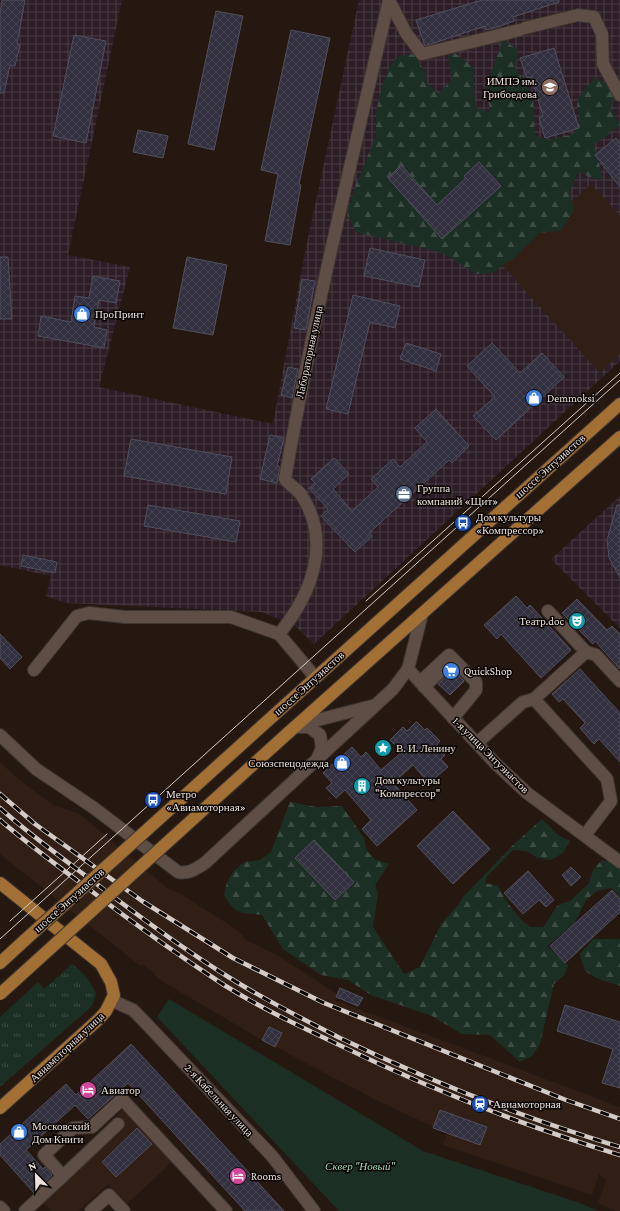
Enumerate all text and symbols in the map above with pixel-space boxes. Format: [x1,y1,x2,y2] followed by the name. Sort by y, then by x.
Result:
[483,75,537,100] place label: ИМПЭ им. Грибоедова
[540,77,560,97] school or university icon: ИМПЭ им. Грибоедова
[72,304,92,324] shop icon: ПроПринт
[293,305,325,399] street label: Лабораторная улица
[95,308,144,320] place label: ПроПринт
[524,388,544,408] shop icon: Demmoksi
[547,392,595,404] place label: Demmoksi
[513,432,587,500] street label: шоссе Энтузиастов
[417,482,498,507] place label: Группа компаний «Щит»
[394,484,414,504] office icon: Группа компаний «Щит»
[476,511,544,536] place label: Дом культуры «Компрессор»
[453,513,473,533] bus stop icon: Дом культуры «Компрессор»
[567,611,587,631] theatre icon: Театр.doc
[519,615,564,627] place label: Театр.doc
[272,649,346,717] street label: шоссе Энтузиастов
[441,661,461,681] supermarket icon: QuickShop
[464,665,512,678] place label: QuickShop
[450,714,532,796] street label: 1-я улица Энтузиастов
[373,738,393,758] place icon: В. И. Ленину
[396,742,456,754] place label: В. И. Ленину
[332,753,352,773] shop icon: Союзспецодежда
[248,757,329,769] place label: Союзспецодежда
[375,774,441,799] place label: Дом культуры "Компрессор"
[352,776,372,796] building icon: Дом культуры "Компрессор"
[166,788,246,813] place label: Метро «Авиамоторная»
[143,790,163,810] bus stop icon: Метро «Авиамоторная»
[32,866,106,934] street label: шоссе Энтузиастов
[27,1009,107,1084] street label: Авиамоторная улица
[182,1061,256,1139] street label: 2-я Кабельная улица
[78,1080,98,1100] hotel icon: Авиатор
[101,1084,141,1096] place label: Авиатор
[470,1094,490,1114] station icon: Авиамоторная
[493,1098,561,1110] place label: Авиамоторная
[32,1120,90,1145] place label: Московский Дом Книги
[9,1122,29,1142] shop icon: Московский Дом Книги
[16,1155,56,1195] north arrow
[26,1159,38,1173] text: N
[325,1160,395,1172] park label: Сквер "Новый"
[228,1166,248,1186] hotel icon: Rooms
[251,1170,281,1182] place label: Rooms

